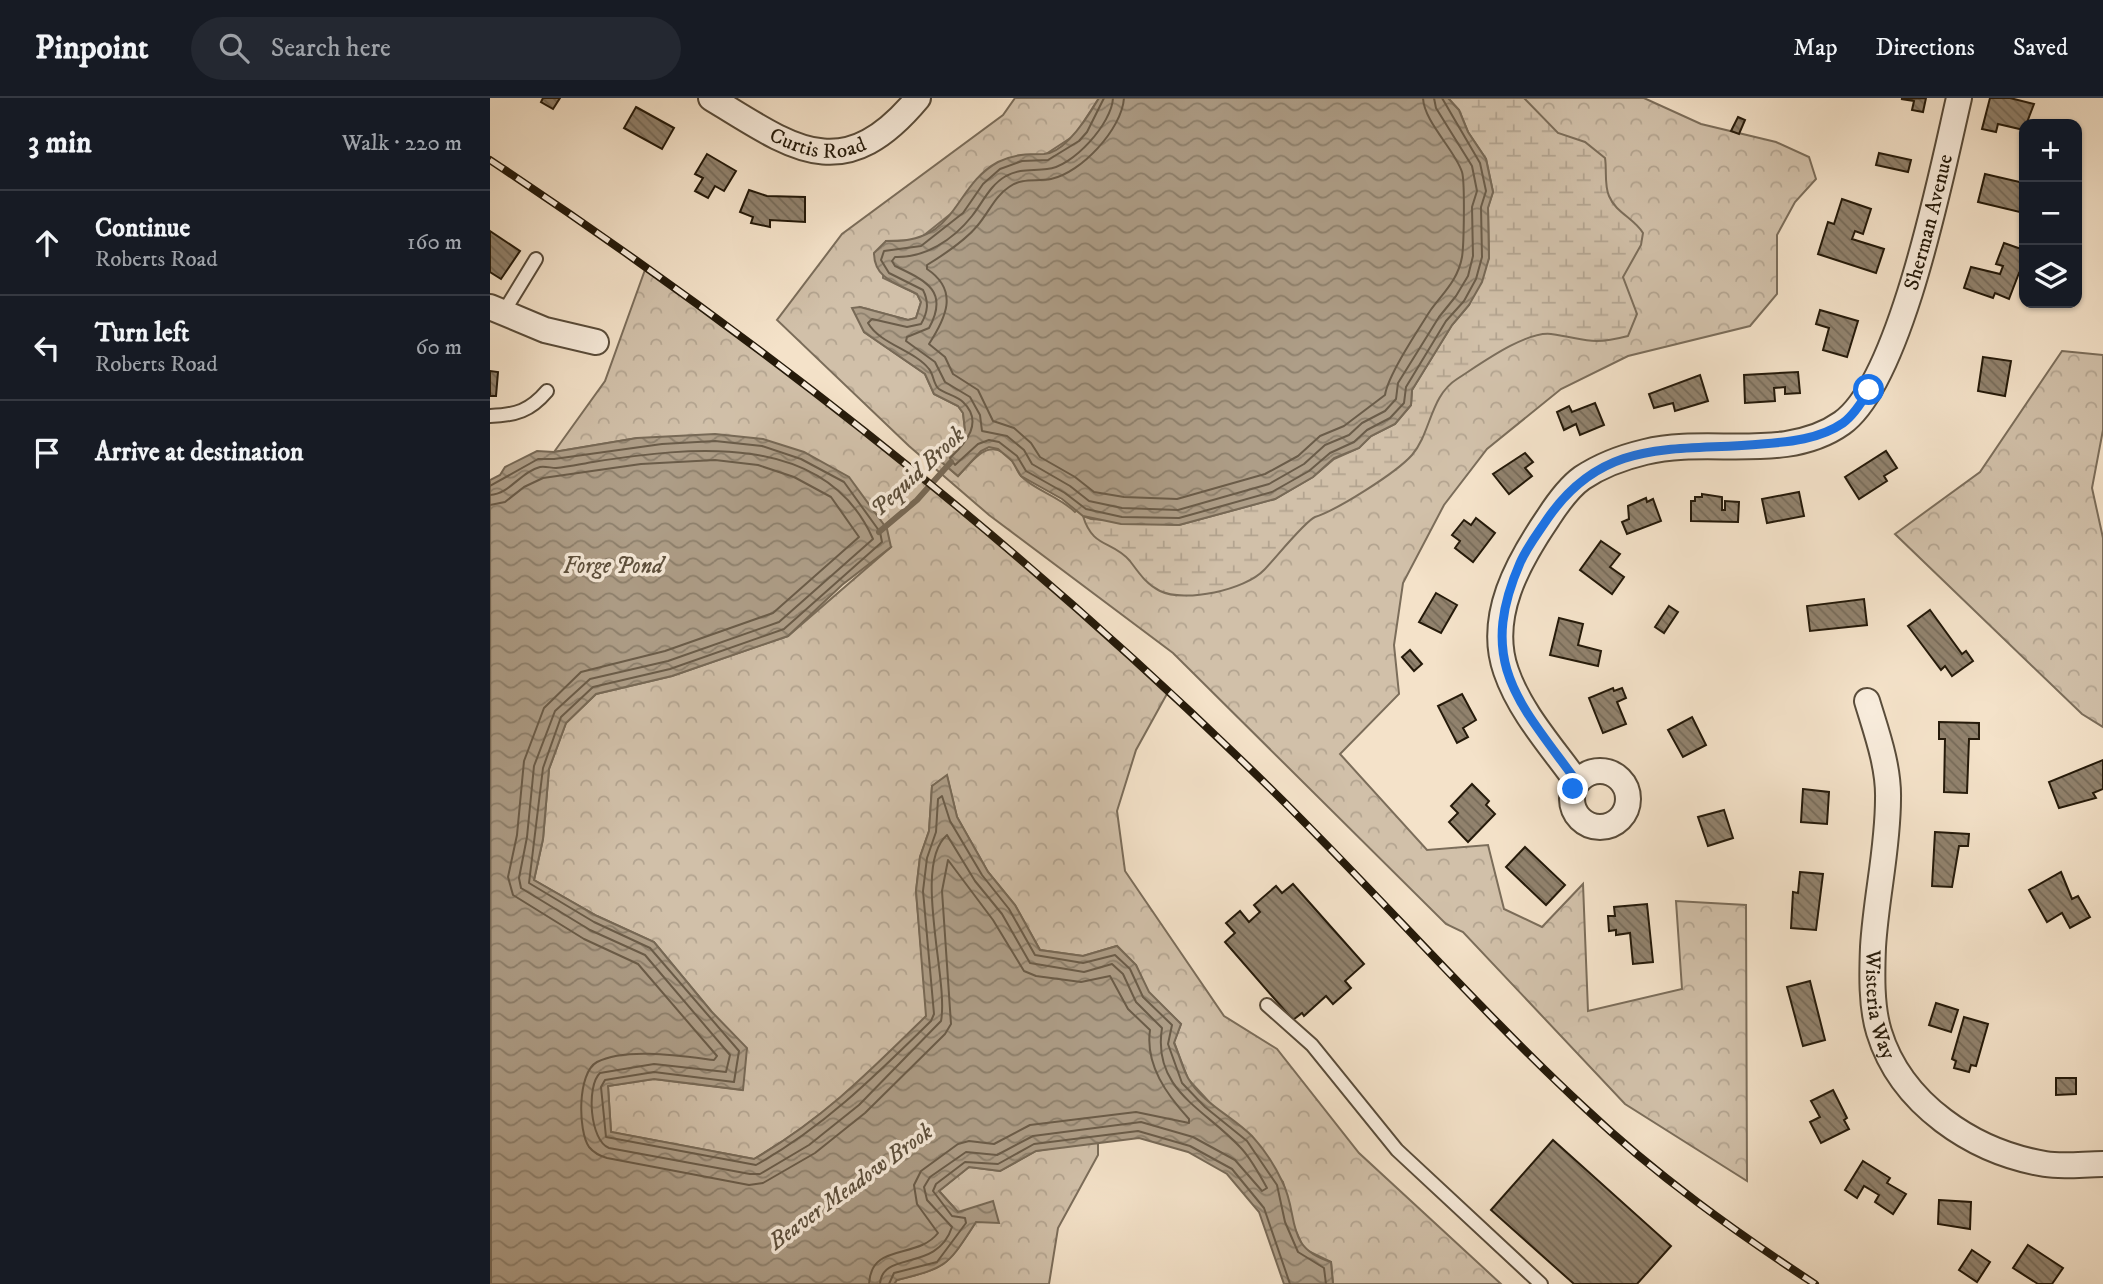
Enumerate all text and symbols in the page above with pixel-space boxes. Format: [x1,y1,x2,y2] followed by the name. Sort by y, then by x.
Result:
[191,17,681,80] search box
[35,28,149,69] text: Pinpoint
[215,29,253,67] icon: search
[271,32,391,65] text: Search here
[1793,33,1838,63] text: Map
[1876,33,1975,63] text: Directions
[2013,33,2068,63] text: Saved
[2019,119,2082,308] map controls
[2019,119,2082,182] button: +
[765,122,871,165] street label: Curtis Road
[28,125,92,162] text: 3 min
[342,129,462,158] text: Walk · 220 m
[1899,151,1959,293] street label: Sherman Avenue
[2019,182,2082,245] button: −
[95,212,190,245] text: Continue
[28,224,66,262] icon: ahead
[407,228,462,257] text: 160 m
[95,245,218,274] text: Roberts Road
[2019,245,2082,308] button: layers
[95,317,189,350] text: Turn left
[28,329,66,367] icon: left
[415,333,462,362] text: 60 m
[95,350,218,379] text: Roberts Road
[1853,374,1884,405] route start
[865,421,972,523] water label: Pequid Brook
[28,434,66,472] icon: arrive
[95,436,304,469] text: Arrive at destination
[563,552,666,581] water label: Forge Pond
[1557,773,1588,804] route end
[1859,949,1902,1065] street label: Wisteria Way
[762,1117,939,1257] water label: Beaver Meadow Brook

